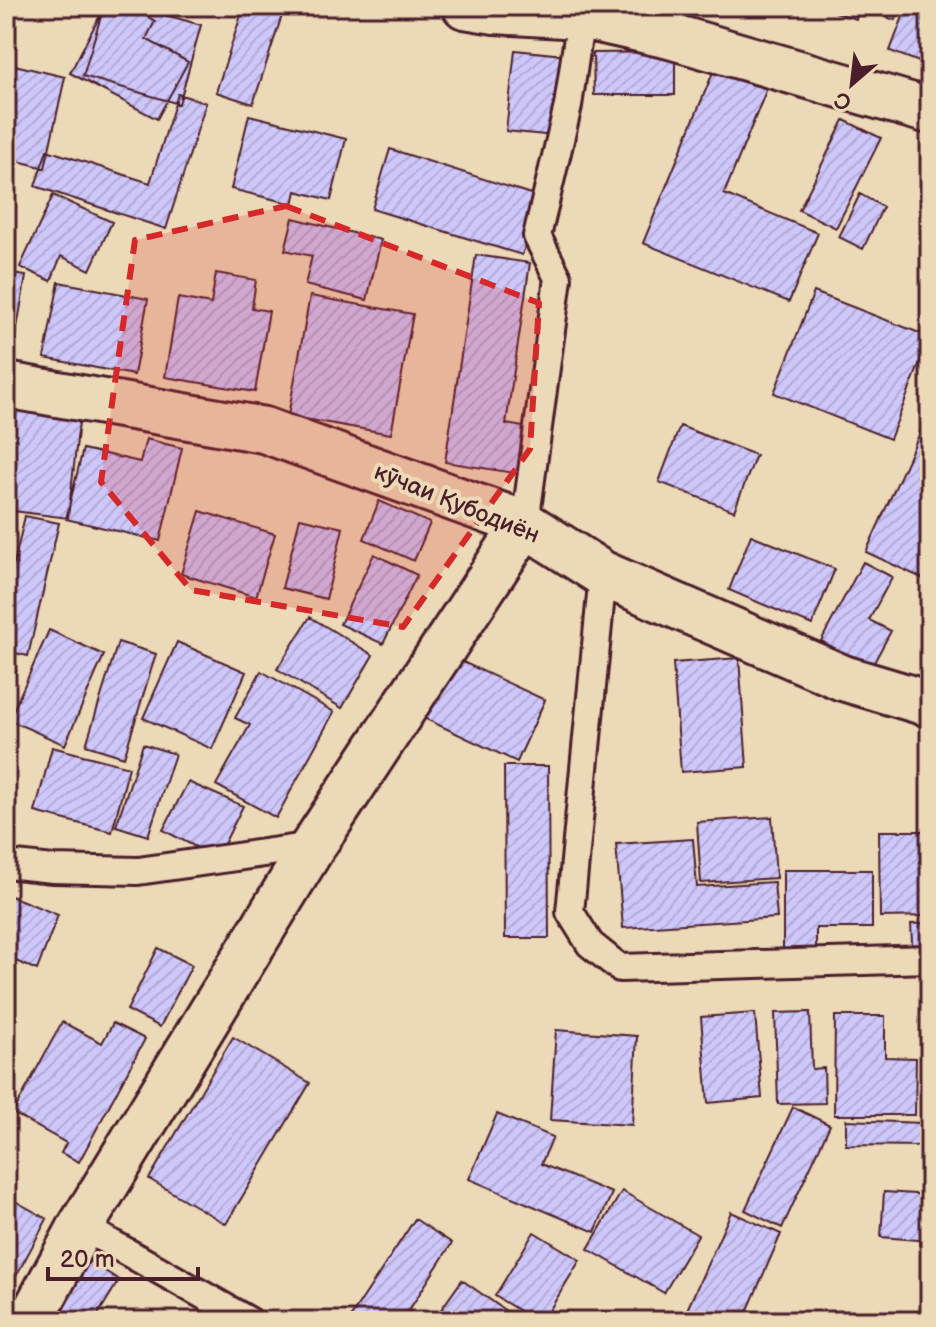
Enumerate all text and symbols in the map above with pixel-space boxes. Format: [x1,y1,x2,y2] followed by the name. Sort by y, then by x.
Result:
[812,44,892,124] north arrow
[830,85,856,116] text: С
[370,457,544,550] street label: кӯчаи Қубодиён
[48,1231,198,1281] scale bar
[60,1245,115,1274] text: 20 m

